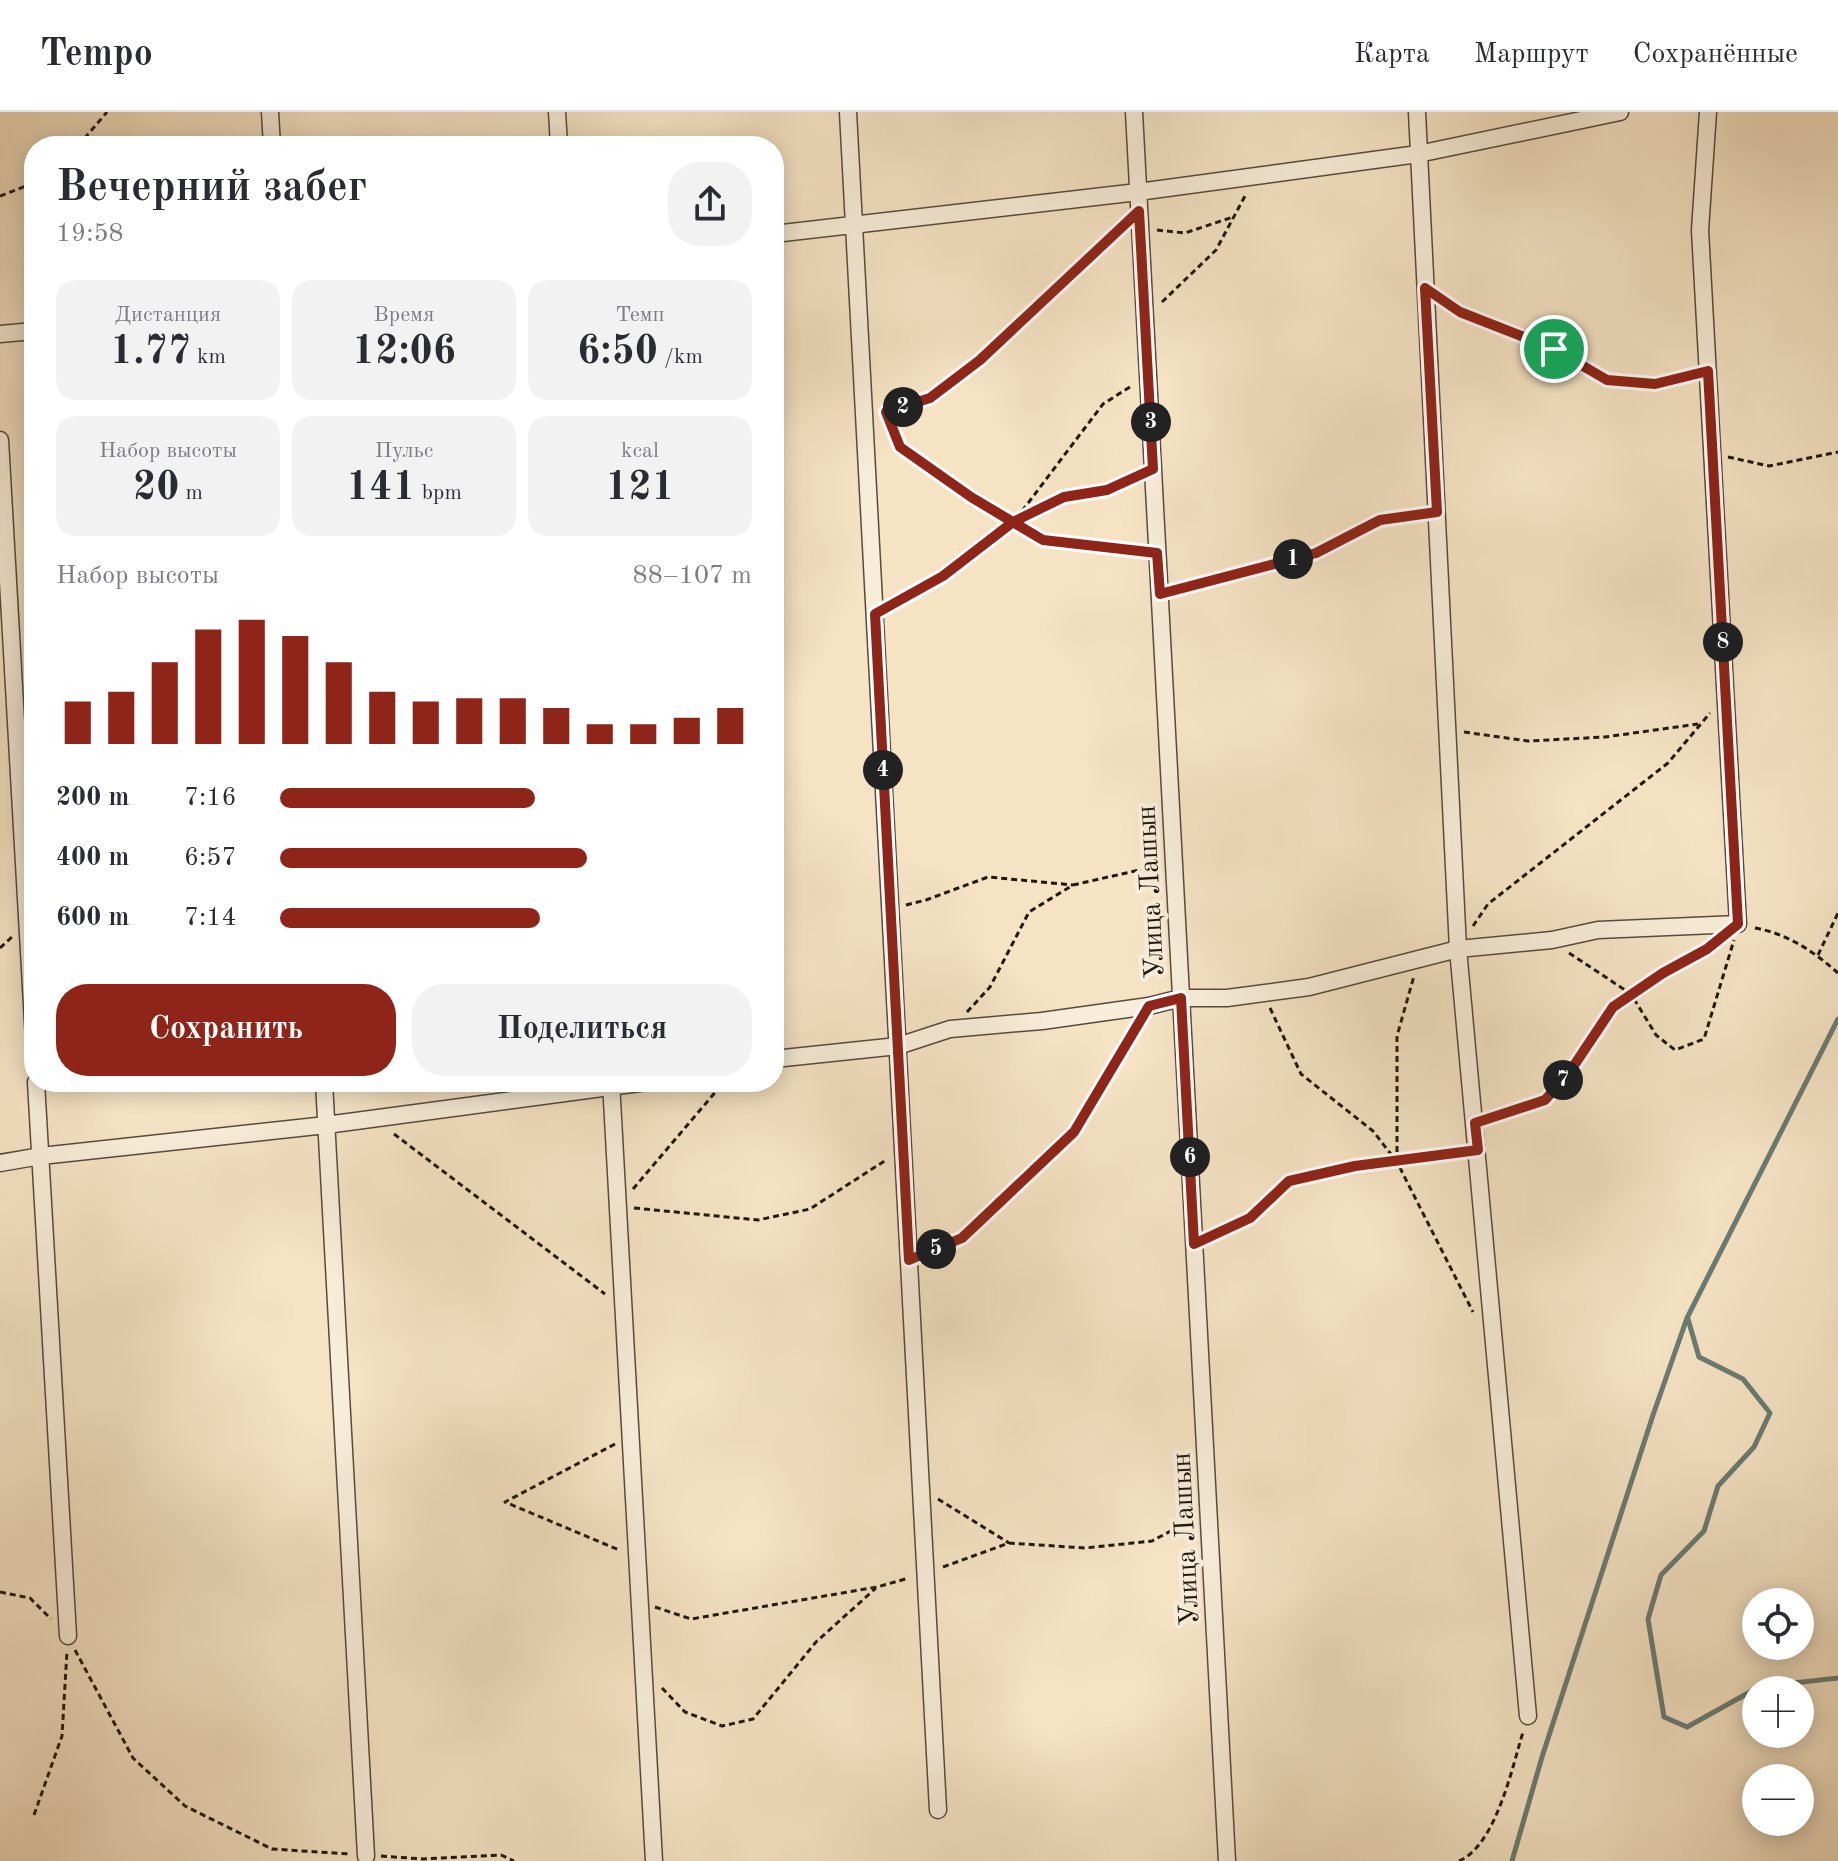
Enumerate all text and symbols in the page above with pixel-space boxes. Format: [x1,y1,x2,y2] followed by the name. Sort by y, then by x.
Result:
[40,36,153,74] text: Tempo
[1354,41,1430,69] text: Карта
[1474,41,1589,69] text: Маршрут
[1633,41,1798,69] text: Сохранённые
[668,162,752,246] button: share
[56,166,367,210] text: Вечерний забег
[56,221,124,247] text: 19:58
[115,304,221,326] text: Дистанция
[374,304,434,326] text: Время
[615,304,665,326] text: Темп
[1520,315,1588,383] pin
[1532,327,1576,371] icon: arrive
[110,333,191,373] text: 1.77
[352,333,456,373] text: 12:06
[577,333,658,373] text: 6:50
[191,346,226,368] text: km
[658,346,703,368] text: /km
[883,387,923,427] pin: 2
[897,396,909,418] text: 2
[1131,402,1171,442] pin: 3
[1145,411,1157,433] text: 3
[99,440,237,462] text: Набор высоты
[375,440,433,462] text: Пульс
[621,440,659,462] text: kcal
[133,469,179,509] text: 20
[346,469,416,509] text: 141
[605,469,675,509] text: 121
[179,482,203,504] text: m
[416,482,462,504] text: bpm
[1273,539,1313,579] pin: 1
[1287,548,1299,570] text: 1
[56,563,219,589] text: Набор высоты
[633,563,752,589] text: 88–107 m
[1703,622,1743,662] pin: 8
[1717,631,1729,653] text: 8
[863,750,903,790] pin: 4
[877,759,889,781] text: 4
[56,785,129,811] text: 200 m
[184,785,237,811] text: 7:16
[1133,805,1171,979] street label: Улица Лашын
[56,845,129,871] text: 400 m
[184,845,237,871] text: 6:57
[56,905,129,931] text: 600 m
[184,905,237,931] text: 7:14
[56,984,396,1076] button: Сохранить
[412,984,752,1076] button: Поделиться
[1543,1060,1583,1100] pin: 7
[1557,1069,1569,1091] text: 7
[1170,1137,1210,1177] pin: 6
[1184,1146,1196,1168] text: 6
[916,1229,956,1269] pin: 5
[930,1238,942,1260] text: 5
[1168,1452,1206,1626] street label: Улица Лашын
[1742,1588,1814,1836] map controls
[1742,1588,1814,1660] button: locate
[1742,1676,1814,1748] button: +
[1742,1764,1814,1836] button: −

